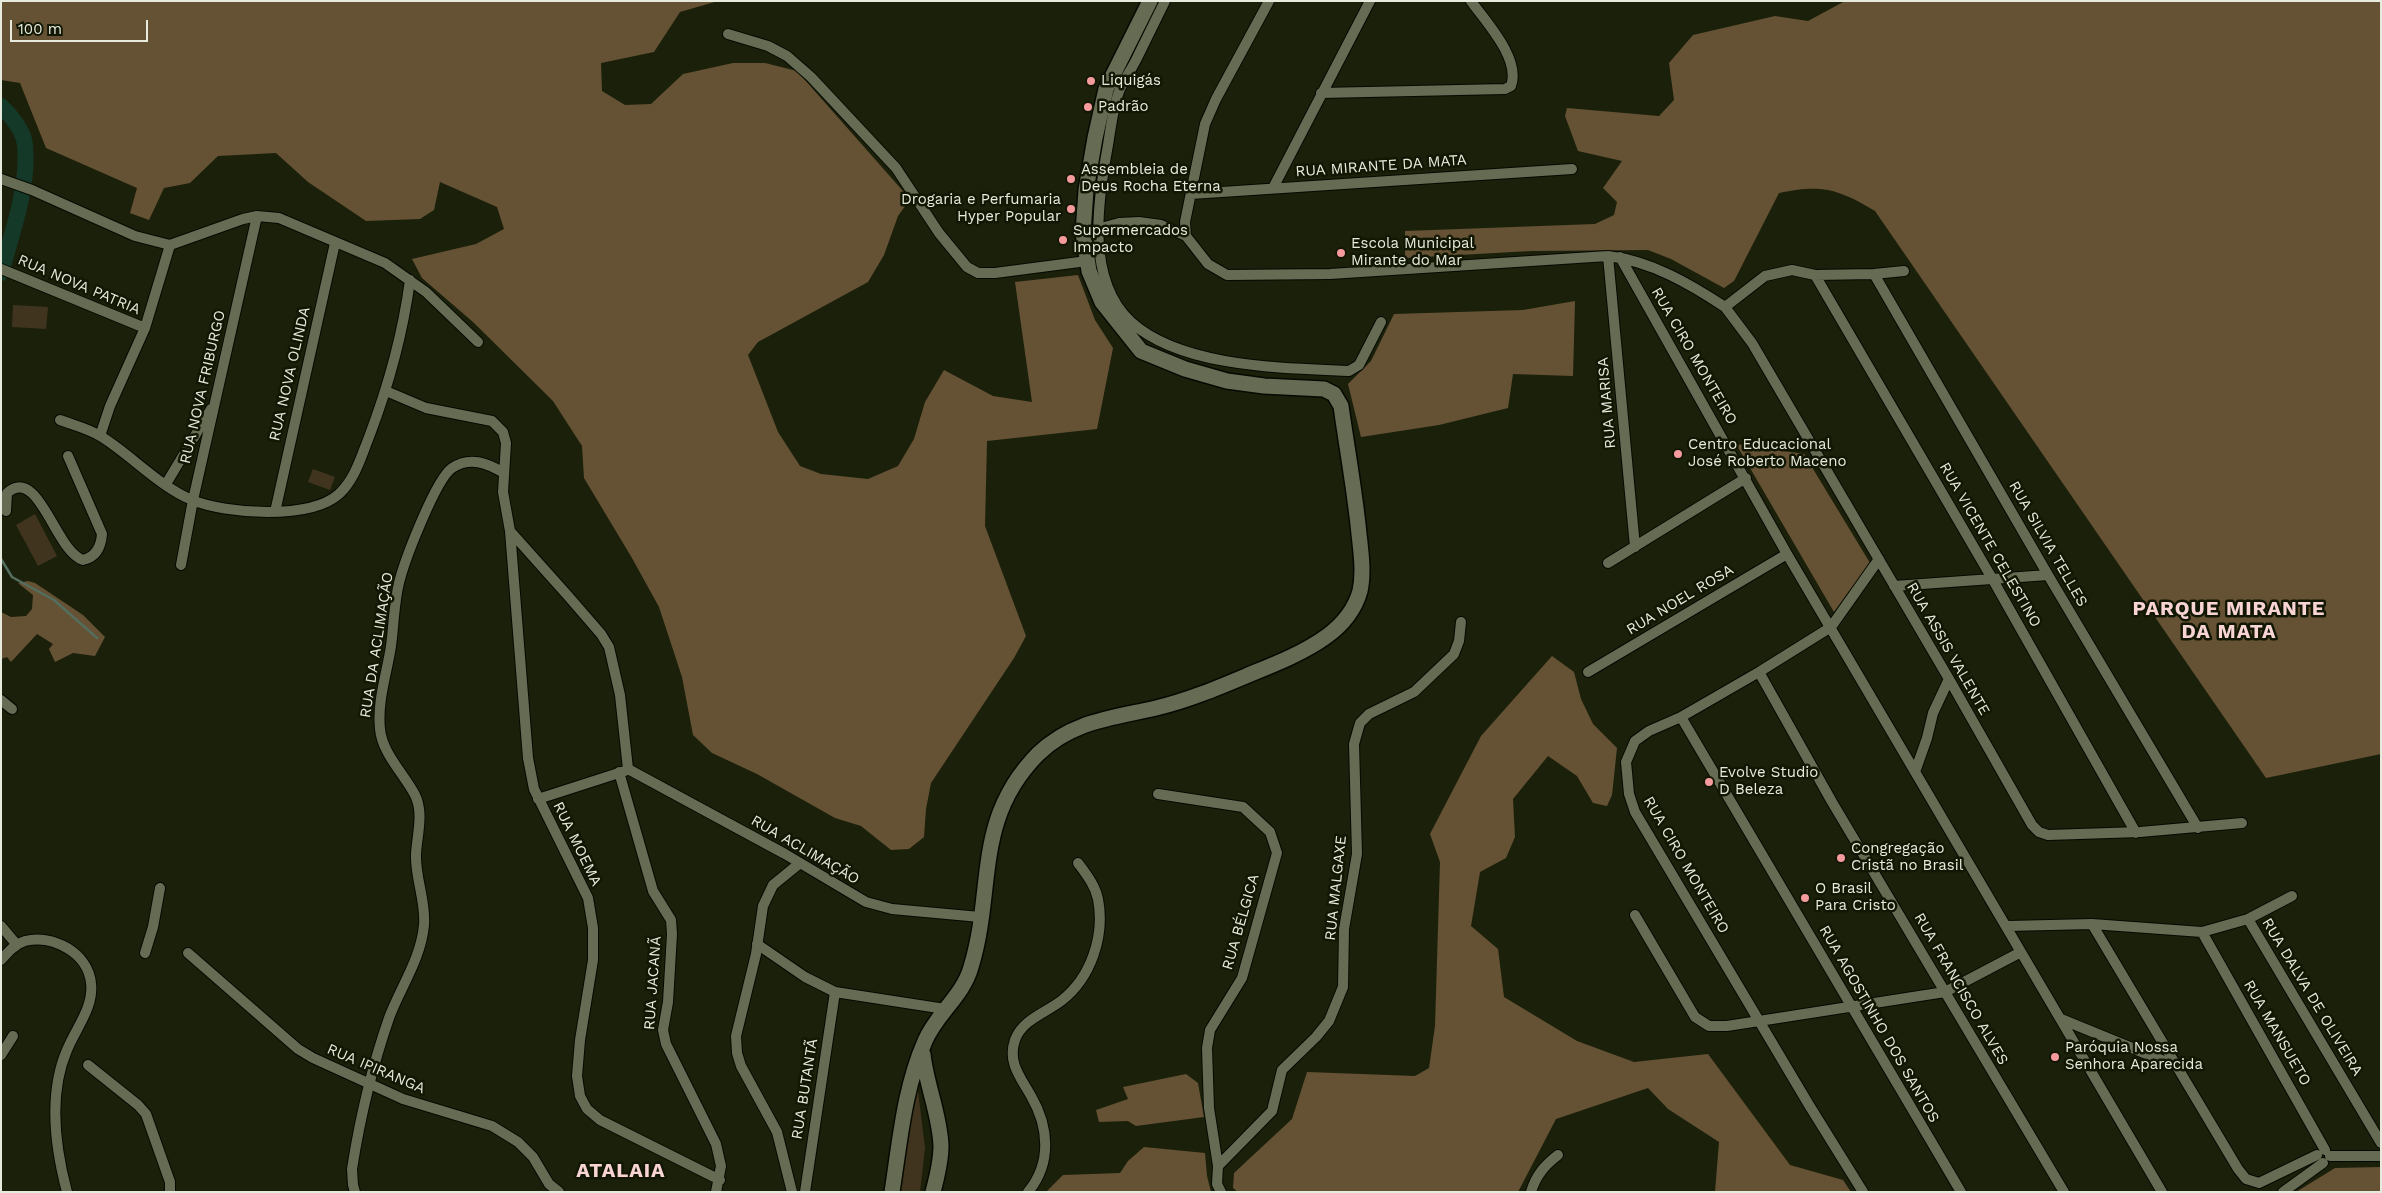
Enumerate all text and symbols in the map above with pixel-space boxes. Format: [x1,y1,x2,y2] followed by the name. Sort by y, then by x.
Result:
[12,10,150,42] scale bar
[18,20,62,38] text: 100 m
[1101,72,1161,90] place label: Liquigás
[1085,75,1097,87] marker: Liquigás
[1098,98,1148,116] place label: Padrão
[1082,101,1094,113] marker: Padrão
[1295,151,1467,181] street label: RUA MIRANTE DA MATA
[1081,161,1221,196] place label: Assembleia de Deus Rocha Eterna
[1065,173,1077,185] marker: Assembleia de Deus Rocha Eterna
[901,191,1061,226] place label: Drogaria e Perfumaria Hyper Popular
[1065,203,1077,215] marker: Drogaria e Perfumaria Hyper Popular
[1073,222,1188,257] place label: Supermercados Impacto
[1057,234,1069,246] marker: Supermercados Impacto
[1351,235,1474,270] place label: Escola Municipal Mirante do Mar
[1335,247,1347,259] marker: Escola Municipal Mirante do Mar
[15,251,143,319] street label: RUA NOVA PATRIA
[1647,284,1741,428] street label: RUA CIRO MONTEIRO
[266,305,314,443] street label: RUA NOVA OLINDA
[177,308,229,466] street label: RUA NOVA FRIBURGO
[1594,357,1620,449] street label: RUA MARISA
[1688,436,1846,471] place label: Centro Educacional José Roberto Maceno
[1672,448,1684,460] marker: Centro Educacional José Roberto Maceno
[1935,459,2045,631] street label: RUA VICENTE CELESTINO
[2005,478,2091,610] street label: RUA SILVIA TELLES
[1623,561,1737,639] street label: RUA NOEL ROSA
[357,571,397,719] street label: RUA DA ACLIMAÇÃO
[1903,579,1993,719] street label: RUA ASSIS VALENTE
[2131,597,2327,644] district label: PARQUE MIRANTE DA MATA
[1719,764,1818,799] place label: Evolve Studio D Beleza
[1703,776,1715,788] marker: Evolve Studio D Beleza
[1639,793,1733,937] street label: RUA CIRO MONTEIRO
[549,799,605,889] street label: RUA MOEMA
[748,812,862,888] street label: RUA ACLIMAÇÃO
[1322,835,1350,941] street label: RUA MALGAXE
[1851,840,1963,875] place label: Congregação Cristã no Brasil
[1835,852,1847,864] marker: Congregação Cristã no Brasil
[1219,872,1263,972] street label: RUA BÉLGICA
[1815,880,1896,915] place label: O Brasil Para Cristo
[1799,892,1811,904] marker: O Brasil Para Cristo
[1910,910,2012,1068] street label: RUA FRANCISCO ALVES
[2258,915,2366,1079] street label: RUA DALVA DE OLIVEIRA
[1815,922,1943,1126] street label: RUA AGOSTINHO DOS SANTOS
[641,935,665,1031] street label: RUA JACANÃ
[2240,977,2314,1089] street label: RUA MANSUETO
[788,1037,822,1141] street label: RUA BUTANTÃ
[2065,1039,2203,1074] place label: Paróquia Nossa Senhora Aparecida
[324,1040,428,1098] street label: RUA IPIRANGA
[2049,1051,2061,1063] marker: Paróquia Nossa Senhora Aparecida
[575,1159,667,1183] district label: ATALAIA

